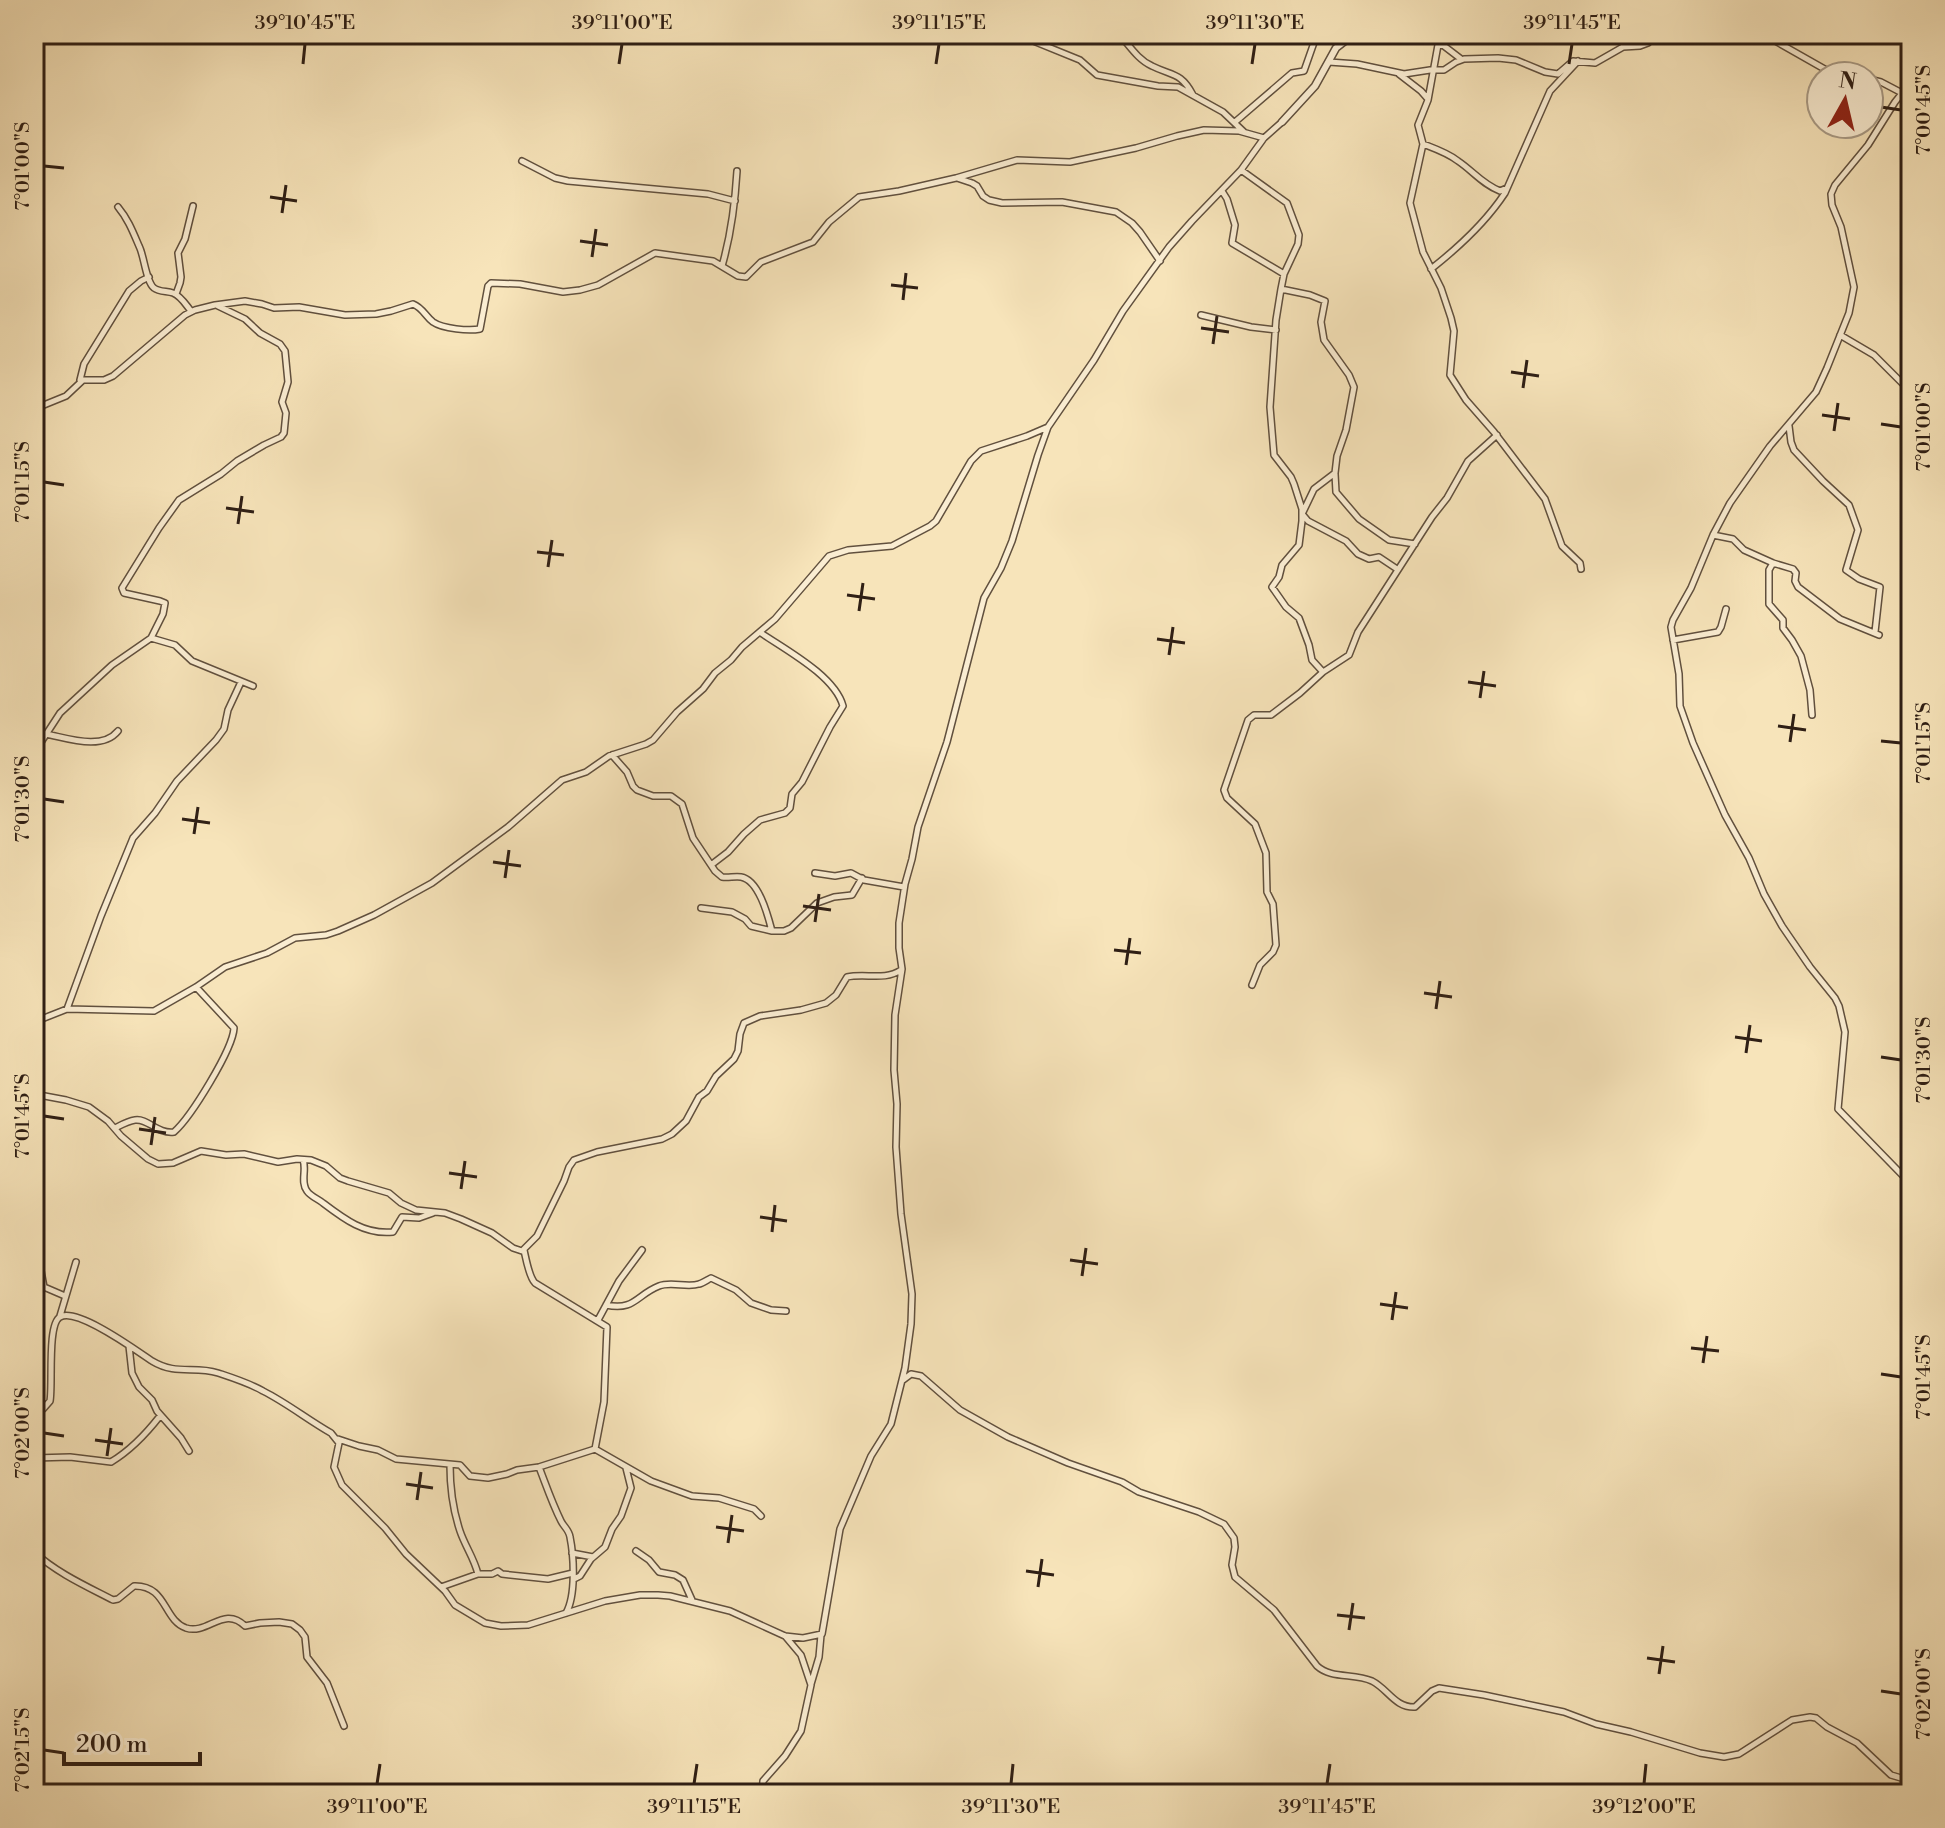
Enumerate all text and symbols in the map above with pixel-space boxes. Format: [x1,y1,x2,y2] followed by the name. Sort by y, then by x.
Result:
[255,11,355,36] text: 39°10'45"E
[571,11,673,36] text: 39°11'00"E
[892,11,986,36] text: 39°11'15"E
[1206,11,1304,36] text: 39°11'30"E
[1523,11,1621,36] text: 39°11'45"E
[1805,60,1885,140] north arrow
[1912,65,1937,155] text: 7°00'45"S
[1837,67,1859,96] text: N
[11,122,36,210] text: 7°01'00"S
[1912,383,1937,471] text: 7°01'00"S
[11,441,36,523] text: 7°01'15"S
[1912,702,1937,784] text: 7°01'15"S
[11,756,36,842] text: 7°01'30"S
[1912,1017,1937,1103] text: 7°01'30"S
[11,1073,36,1159] text: 7°01'45"S
[1912,1334,1937,1420] text: 7°01'45"S
[11,1387,36,1479] text: 7°02'00"S
[1912,1648,1937,1740] text: 7°02'00"S
[11,1707,36,1793] text: 7°02'15"S
[64,1716,200,1766] scale bar
[76,1730,147,1760] text: 200 m
[326,1795,428,1820] text: 39°11'00"E
[647,1795,741,1820] text: 39°11'15"E
[962,1795,1060,1820] text: 39°11'30"E
[1278,1795,1376,1820] text: 39°11'45"E
[1592,1795,1696,1820] text: 39°12'00"E

